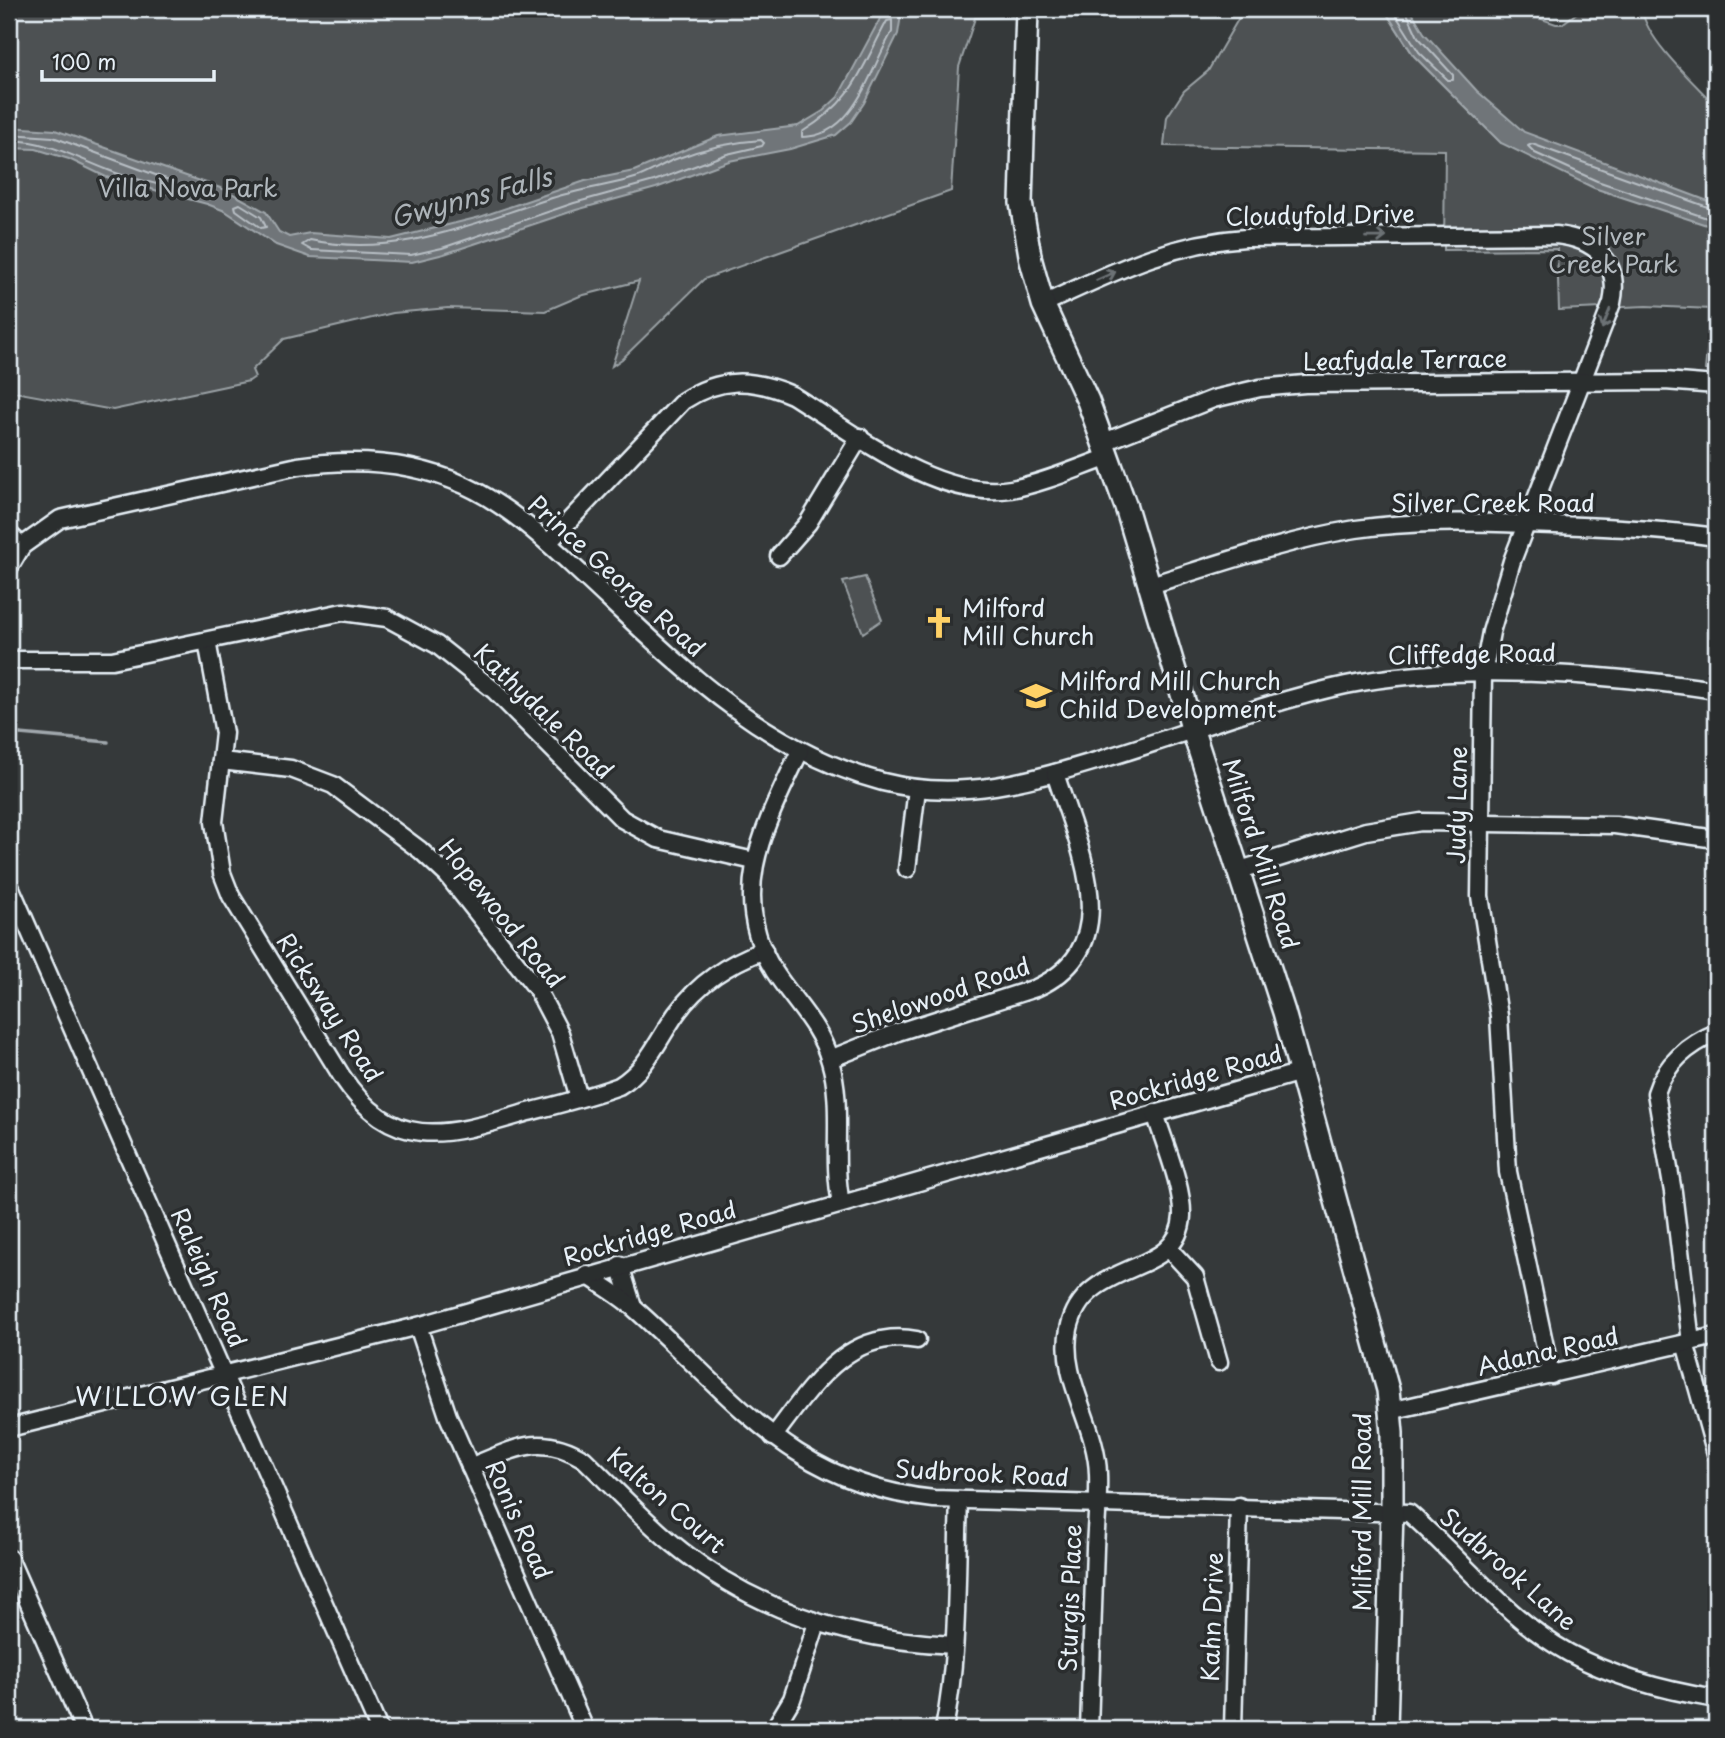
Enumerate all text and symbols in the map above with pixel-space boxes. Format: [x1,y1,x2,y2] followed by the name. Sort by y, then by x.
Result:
[42,38,214,82] scale bar
[52,45,116,77] text: 100 m
[386,156,558,237] water label: Gwynns Falls
[98,169,278,205] park label: Villa Nova Park
[1225,194,1415,234] street label: Cloudyfold Drive
[1548,217,1678,281] park label: Silver Creek Park
[1364,230,1387,244] one-way arrow
[1094,269,1116,282] one-way arrow
[1598,308,1611,330] one-way arrow
[1302,339,1507,379] street label: Leafydale Terrace
[1391,484,1595,520] street label: Silver Creek Road
[521,486,714,665] street label: Prince George Road
[962,589,1095,653] place label: Milford Mill Church
[922,606,956,640] church icon: Milford Mill Church
[466,634,622,787] street label: Kathydale Road
[1387,634,1557,672] street label: Cliffedge Road
[1059,662,1281,726] place label: Milford Mill Church Child Development
[1019,679,1053,713] school or university icon: Milford Mill Church Child Development
[1437,746,1475,864] street label: Judy Lane
[1214,753,1310,953] street label: Milford Mill Road
[431,830,574,995] street label: Hopewood Road
[269,925,393,1089] street label: Ricksway Road
[846,947,1035,1042] street label: Shelowood Road
[1105,1034,1286,1118] street label: Rockridge Road
[559,1190,740,1274] street label: Rockridge Road
[163,1201,257,1353] street label: Raleigh Road
[1473,1316,1622,1384] street label: Adana Road
[75,1376,291,1415] district label: WILLOW GLEN
[1343,1413,1379,1611] street label: Milford Mill Road
[600,1438,735,1561] street label: Kalton Court
[894,1449,1070,1495] street label: Sudbrook Road
[477,1454,562,1585] street label: Ronis Road
[1433,1499,1586,1638] street label: Sudbrook Lane
[1048,1523,1090,1672] street label: Sturgis Place
[1191,1552,1231,1682] street label: Kahn Drive

